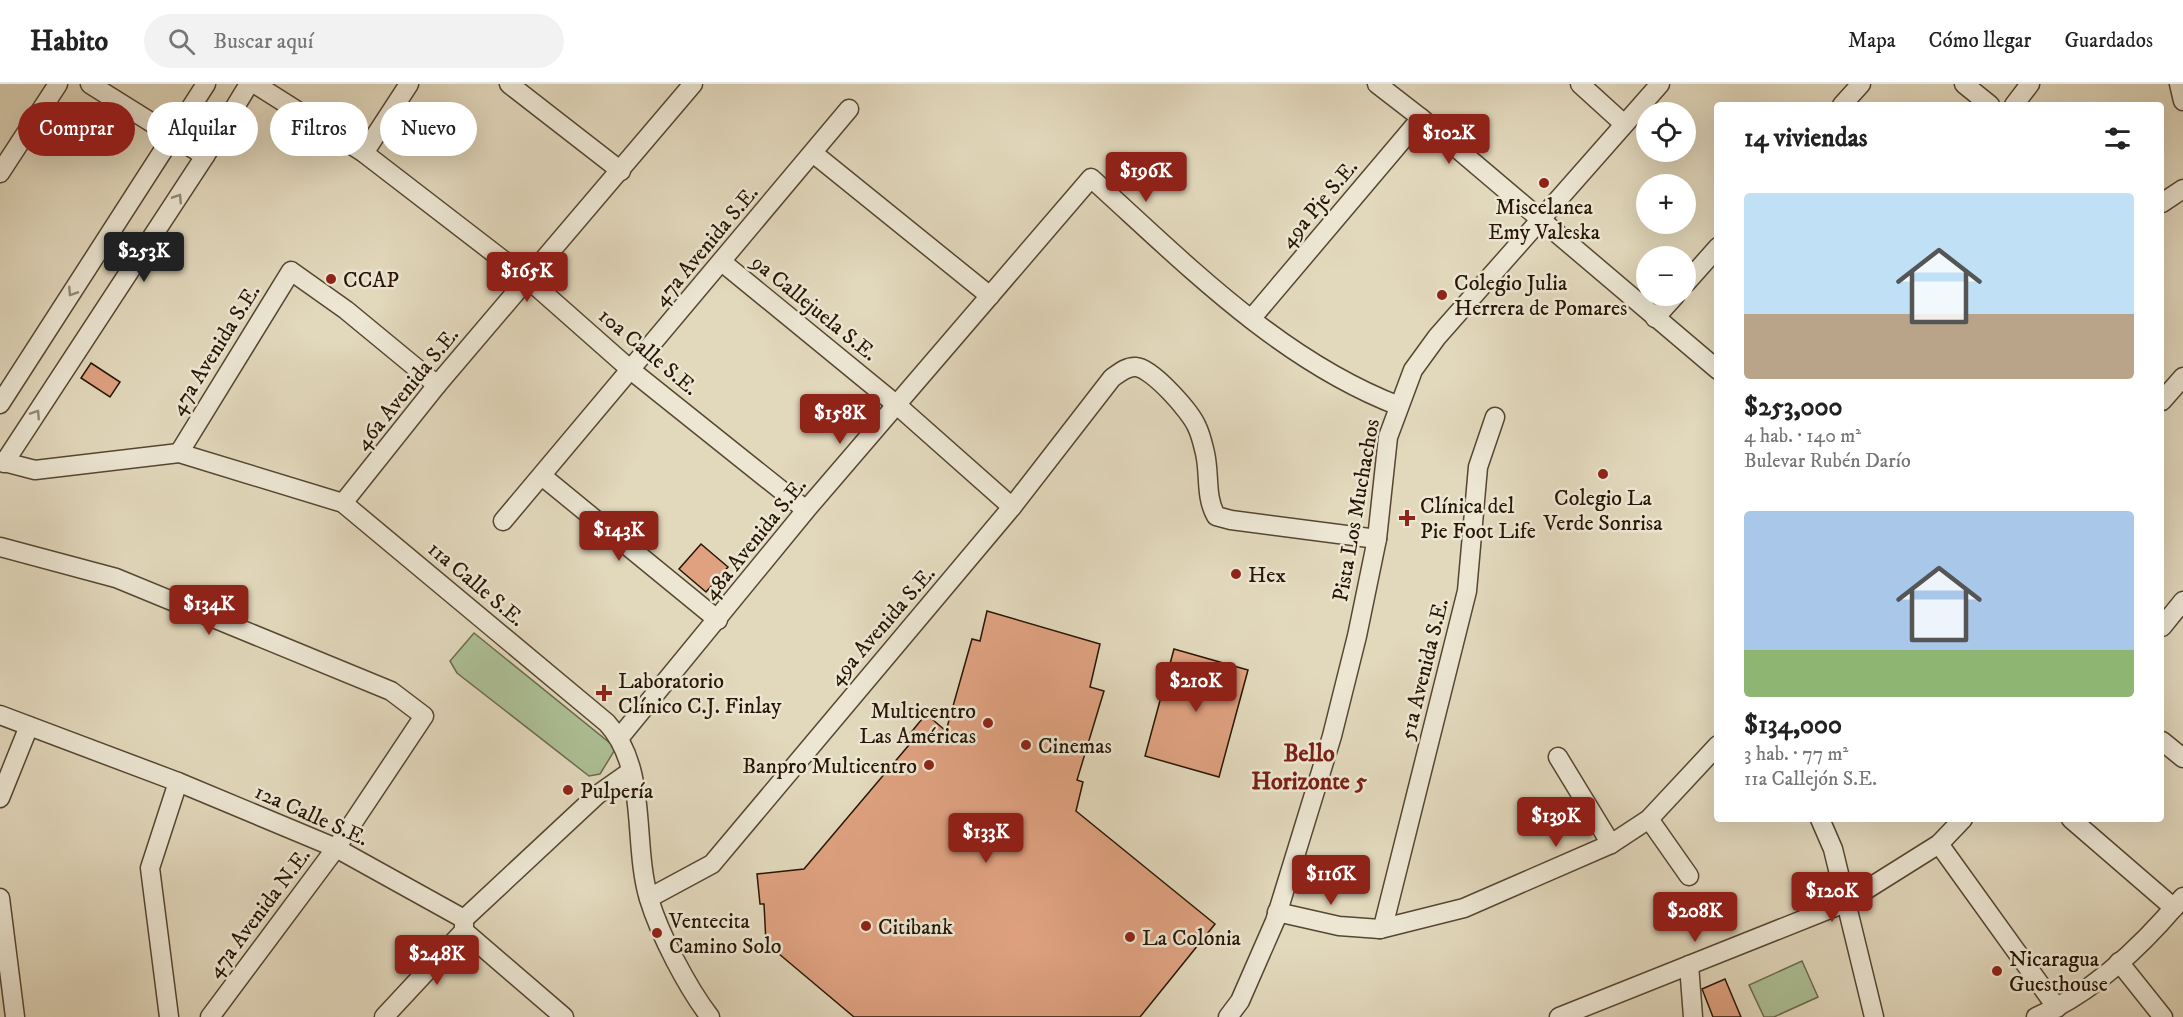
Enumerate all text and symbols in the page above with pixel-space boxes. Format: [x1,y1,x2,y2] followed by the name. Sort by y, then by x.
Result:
[144,14,564,68] search box
[30,24,108,59] text: Habito
[165,25,198,58] icon: search
[213,28,313,55] text: Buscar aquí
[1848,28,1896,54] text: Mapa
[1929,28,2031,54] text: Cómo llegar
[2064,28,2153,54] text: Guardados
[18,102,135,156] chip: Comprar
[147,102,258,156] chip: Alquilar
[270,102,368,156] chip: Filtros
[380,102,477,156] chip: Nuevo
[1636,102,1696,306] map controls
[1636,102,1696,162] button: locate
[1407,114,1491,165] pin: $102K
[1423,121,1475,146] text: $102K
[1744,122,1867,155] text: 14 viviendas
[2101,122,2134,155] icon: filters
[1104,152,1188,203] pin: $196K
[1274,154,1364,254] street label: 49a Pje S.E.
[1120,159,1172,184] text: $196K
[1636,174,1696,234] button: +
[1537,176,1551,190] marker: Miscelanea Emy Valeska
[648,180,765,312] street label: 47a Avenida S.E.
[171,194,182,205] one-way arrow
[1488,194,1601,246] place label: Miscelanea Emy Valeska
[102,232,186,283] pin: $253K
[1885,232,1993,340] icon: home
[118,239,170,264] text: $253K
[1636,246,1696,306] button: −
[745,248,883,367] street label: 9a Callejuela S.E.
[485,252,569,303] pin: $165K
[501,259,553,284] text: $165K
[343,267,399,294] place label: CCAP
[1454,270,1627,322] place label: Colegio Julia Herrera de Pomares
[324,272,338,286] marker: CCAP
[164,279,266,420] street label: 47a Avenida S.E.
[68,285,79,296] one-way arrow
[1435,288,1449,302] marker: Colegio Julia Herrera de Pomares
[592,302,704,402] street label: 10a Calle S.E.
[349,322,465,456] street label: 46a Avenida S.E.
[1744,391,1842,424] text: $253,000
[798,394,882,445] pin: $158K
[814,401,866,426] text: $158K
[29,410,41,420] one-way arrow
[1327,417,1386,604] street label: Pista Los Muchachos
[1744,424,1861,449] text: 4 hab. · 140 m²
[1744,449,1911,474] text: Bulevar Rubén Darío
[1596,467,1610,481] marker: Colegio La Verde Sonrisa
[698,472,813,606] street label: 48a Avenida S.E.
[1542,485,1663,537] place label: Colegio La Verde Sonrisa
[1420,493,1536,545] place label: Clínica del Pie Foot Life
[1398,509,1416,527] marker: Clínica del Pie Foot Life
[577,511,661,562] pin: $143K
[593,518,645,543] text: $143K
[422,536,530,633] street label: 11a Calle S.E.
[1885,550,1993,658] icon: home
[823,561,941,691] street label: 49a Avenida S.E.
[1248,562,1286,589] place label: Hex
[1229,567,1243,581] marker: Hex
[167,585,251,636] pin: $134K
[183,592,235,617] text: $134K
[1394,596,1455,743] street label: 51a Avenida S.E.
[1154,662,1238,713] pin: $210K
[618,668,782,720] place label: Laboratorio Clínico C.J. Finlay
[1170,669,1222,694] text: $210K
[595,684,613,702] marker: Laboratorio Clínico C.J. Finlay
[859,698,976,750] place label: Multicentro Las Américas
[1744,709,1842,742] text: $134,000
[981,716,995,730] marker: Multicentro Las Américas
[1038,733,1112,760] place label: Cinemas
[1019,738,1033,752] marker: Cinemas
[1251,739,1367,797] district label: Bello Horizonte 5
[1744,742,1848,767] text: 3 hab. · 77 m²
[742,753,917,780] place label: Banpro Multicentro
[922,758,936,772] marker: Banpro Multicentro
[1744,767,1877,792] text: 11a Callejón S.E.
[250,778,372,852] street label: 12a Calle S.E.
[580,778,654,805] place label: Pulpería
[561,783,575,797] marker: Pulpería
[1514,797,1598,848] pin: $139K
[1531,804,1581,829] text: $139K
[944,813,1028,864] pin: $133K
[962,820,1010,845] text: $133K
[202,843,317,983] street label: 47a Avenida N.E.
[1289,855,1373,906] pin: $116K
[1306,862,1356,887] text: $116K
[1790,872,1874,923] pin: $120K
[1806,879,1858,904] text: $120K
[1653,892,1737,943] pin: $208K
[1667,899,1723,924] text: $208K
[668,908,781,960] place label: Ventecita Camino Solo
[878,914,953,941] place label: Citibank
[859,919,873,933] marker: Citibank
[1142,925,1242,952] place label: La Colonia
[650,926,664,940] marker: Ventecita Camino Solo
[1123,930,1137,944] marker: La Colonia
[395,935,479,986] pin: $248K
[409,942,465,967] text: $248K
[2009,946,2108,998] place label: Nicaragua Guesthouse
[1990,964,2004,978] marker: Nicaragua Guesthouse

